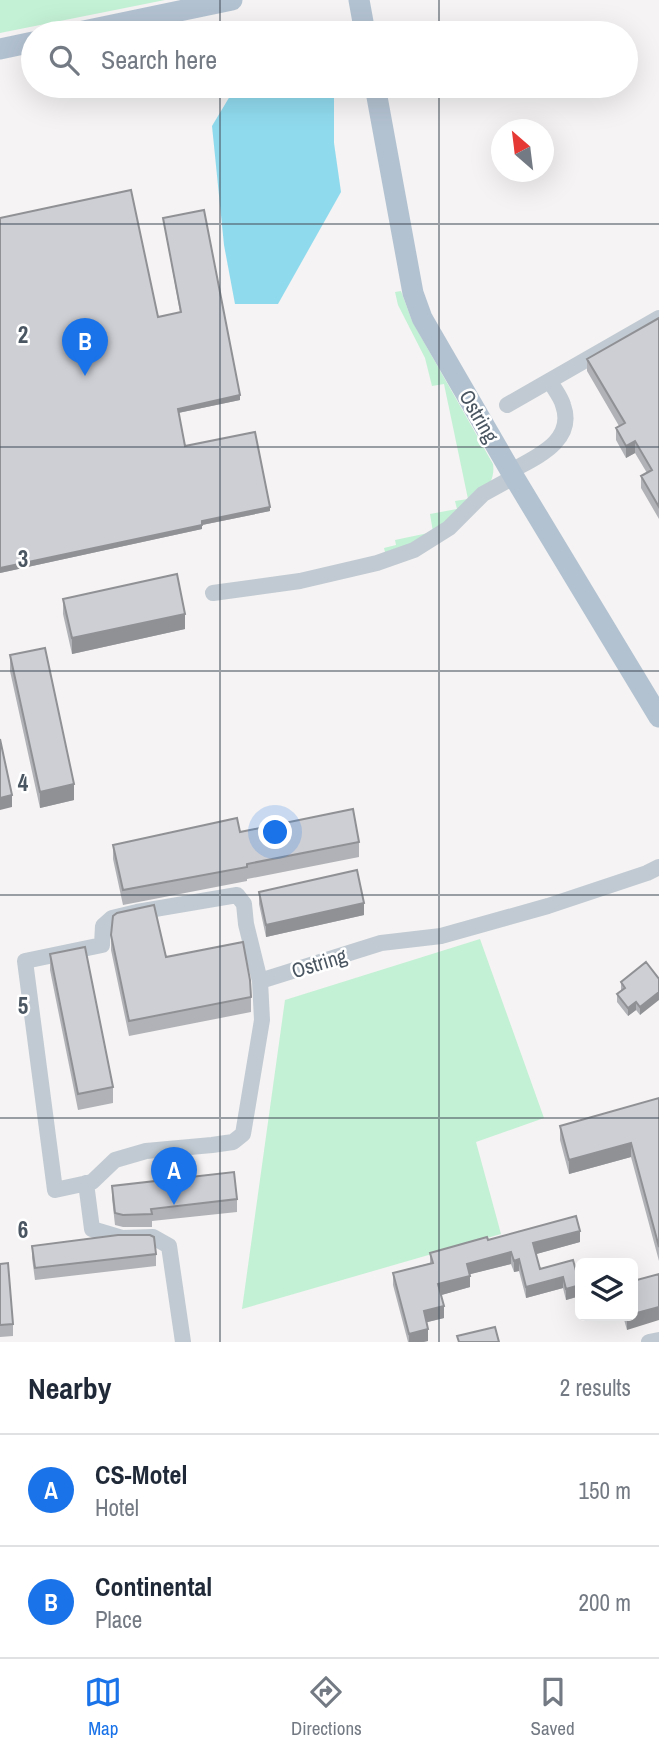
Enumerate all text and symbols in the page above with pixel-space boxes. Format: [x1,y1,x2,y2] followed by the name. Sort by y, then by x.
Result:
[21,21,638,98] search box
[45,41,83,79] icon: search
[101,42,217,77] text: Search here
[491,119,554,182] north arrow
[62,318,108,376] pin: B
[18,319,28,350] text: 2
[452,384,506,448] street label: Ostring
[18,543,28,574] text: 3
[18,767,29,798] text: 4
[258,815,292,849] your location
[288,941,351,985] street label: Ostring
[18,990,28,1021] text: 5
[151,1147,197,1205] pin: A
[18,1214,28,1245] text: 6
[575,1258,638,1321] map controls
[575,1258,638,1321] button: layers
[28,1368,111,1408] text: Nearby
[560,1372,631,1403] text: 2 results
[95,1457,187,1492] text: CS-Motel
[44,1475,58,1506] text: A
[579,1475,631,1506] text: 150 m
[95,1492,139,1523] text: Hotel
[95,1569,212,1604] text: Continental
[44,1587,58,1618] text: B
[579,1587,631,1618] text: 200 m
[95,1604,142,1635] text: Place
[84,1673,122,1741] tab: Map
[291,1673,362,1741] tab: Directions
[531,1673,575,1741] tab: Saved

